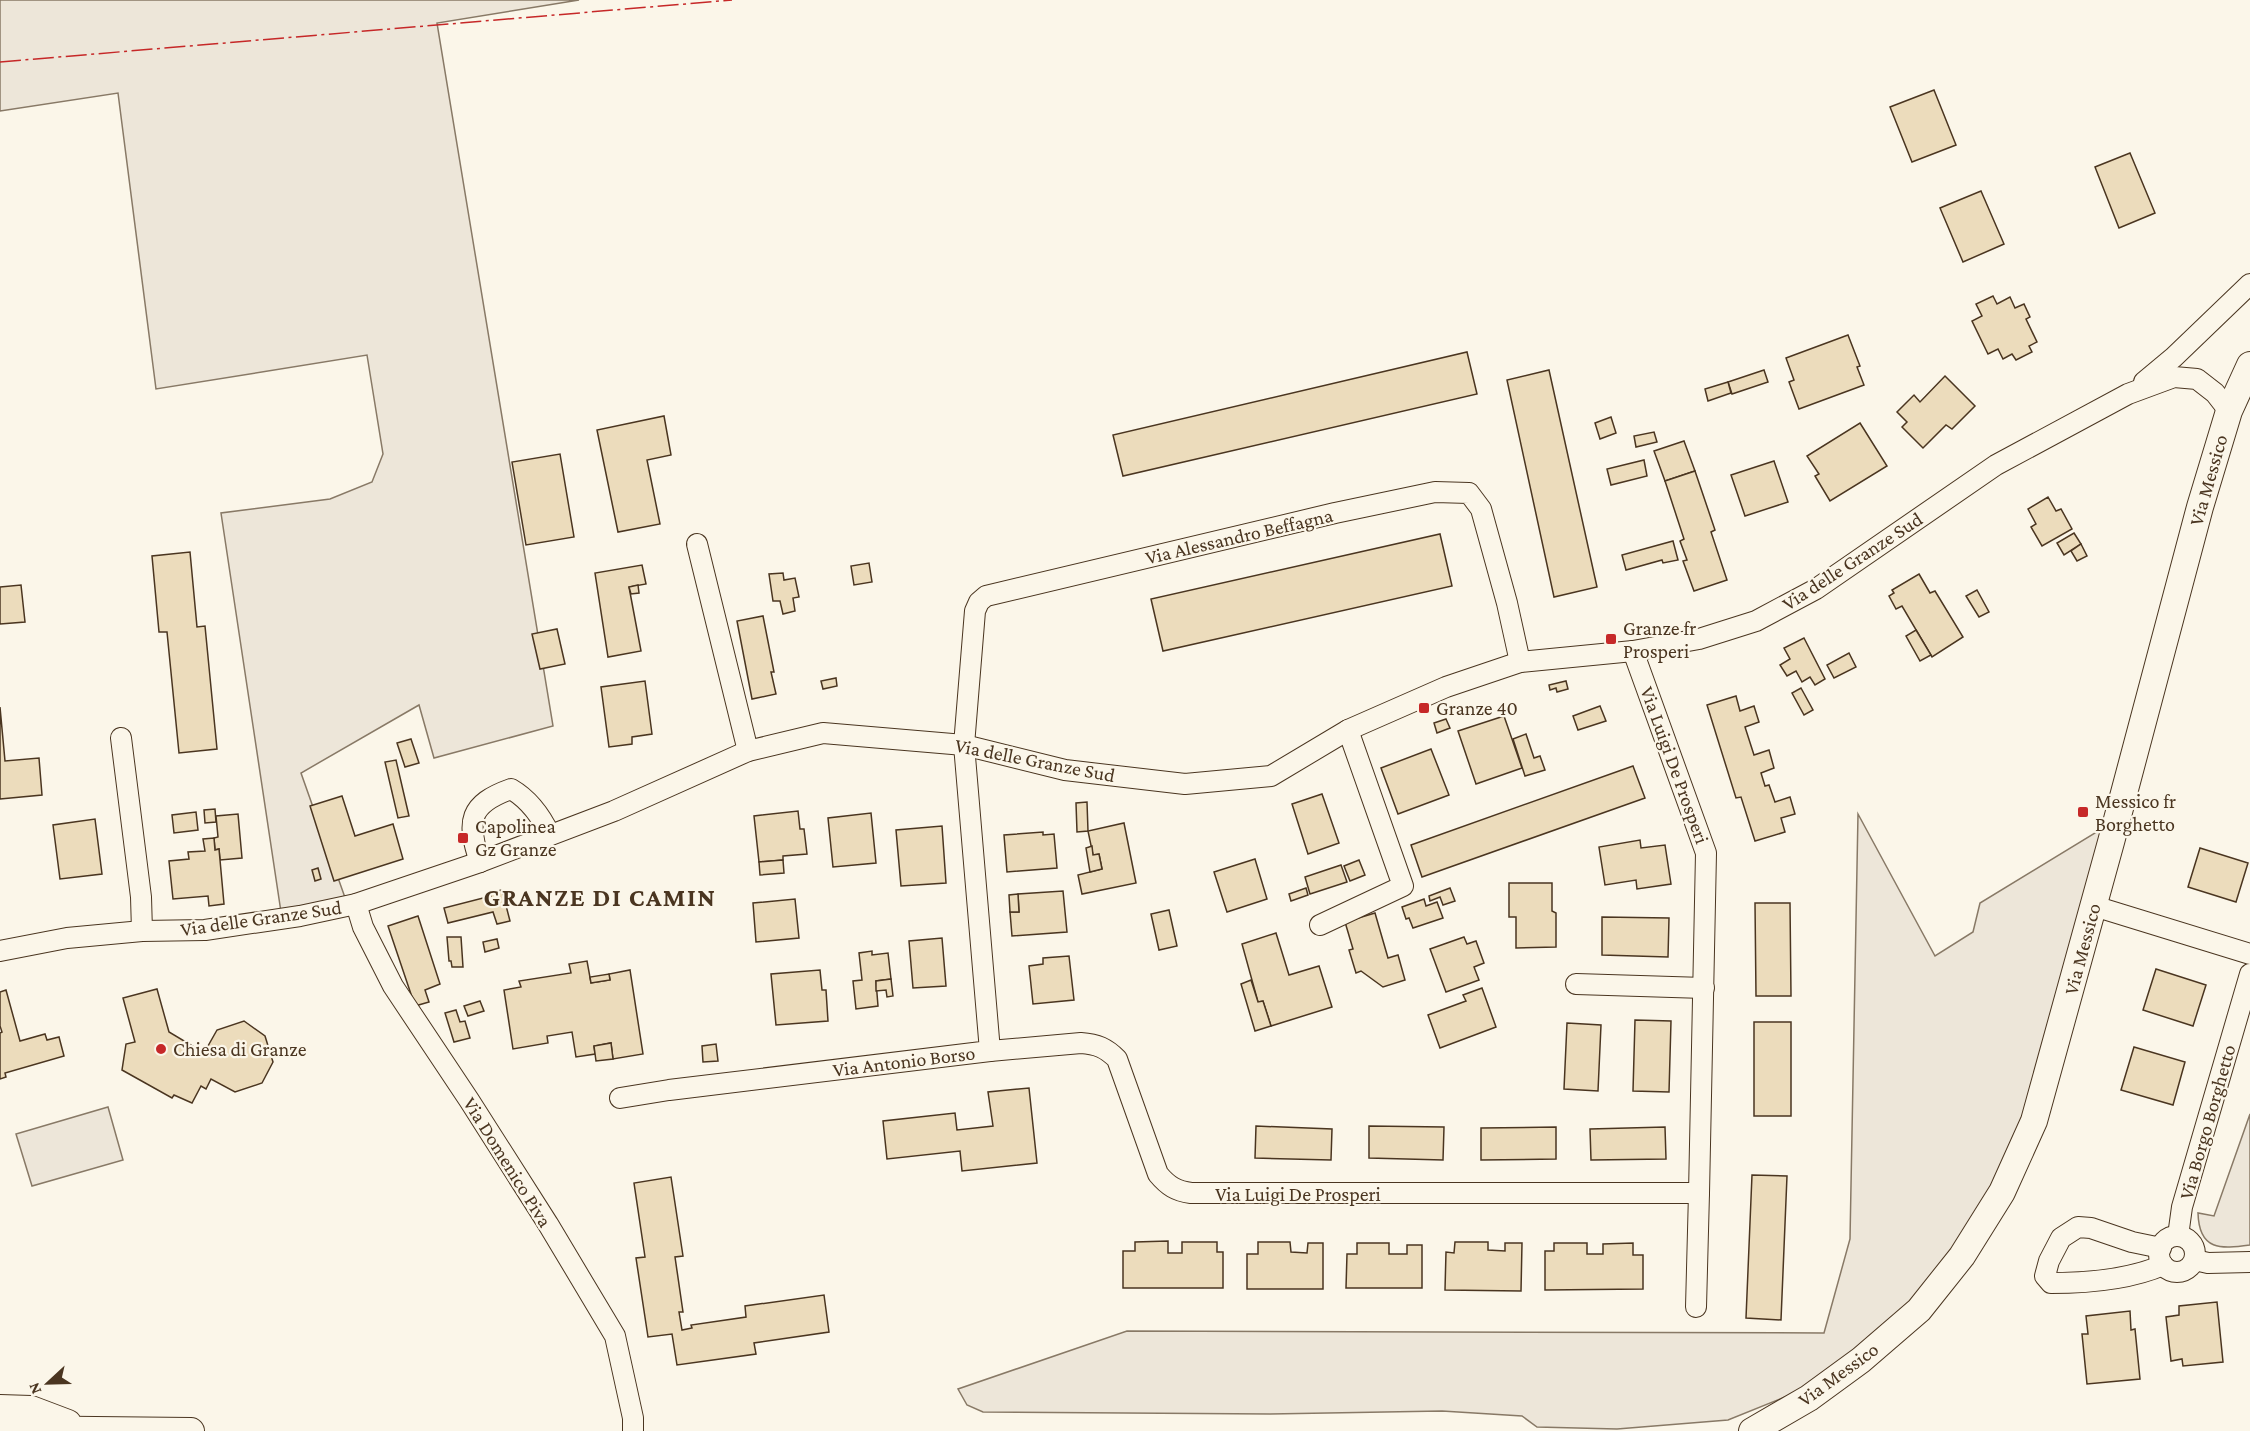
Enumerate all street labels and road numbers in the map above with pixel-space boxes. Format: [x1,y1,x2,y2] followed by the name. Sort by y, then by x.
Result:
[2184,432,2232,528] street label: Via Messico
[1143,504,1335,569] street label: Via Alessandro Beffagna
[1778,507,1927,614] street label: Via delle Granze Sud
[1635,683,1714,847] street label: Via Luigi De Prosperi
[953,734,1117,786] street label: Via delle Granze Sud
[179,896,343,940] street label: Via delle Granze Sud
[2059,901,2105,997] street label: Via Messico
[832,1041,976,1081] street label: Via Antonio Borso
[2174,1042,2241,1202] street label: Via Borgo Borghetto
[459,1093,557,1231] street label: Via Domenico Piva
[1215,1183,1381,1206] street label: Via Luigi De Prosperi
[1794,1337,1882,1410] street label: Via Messico

